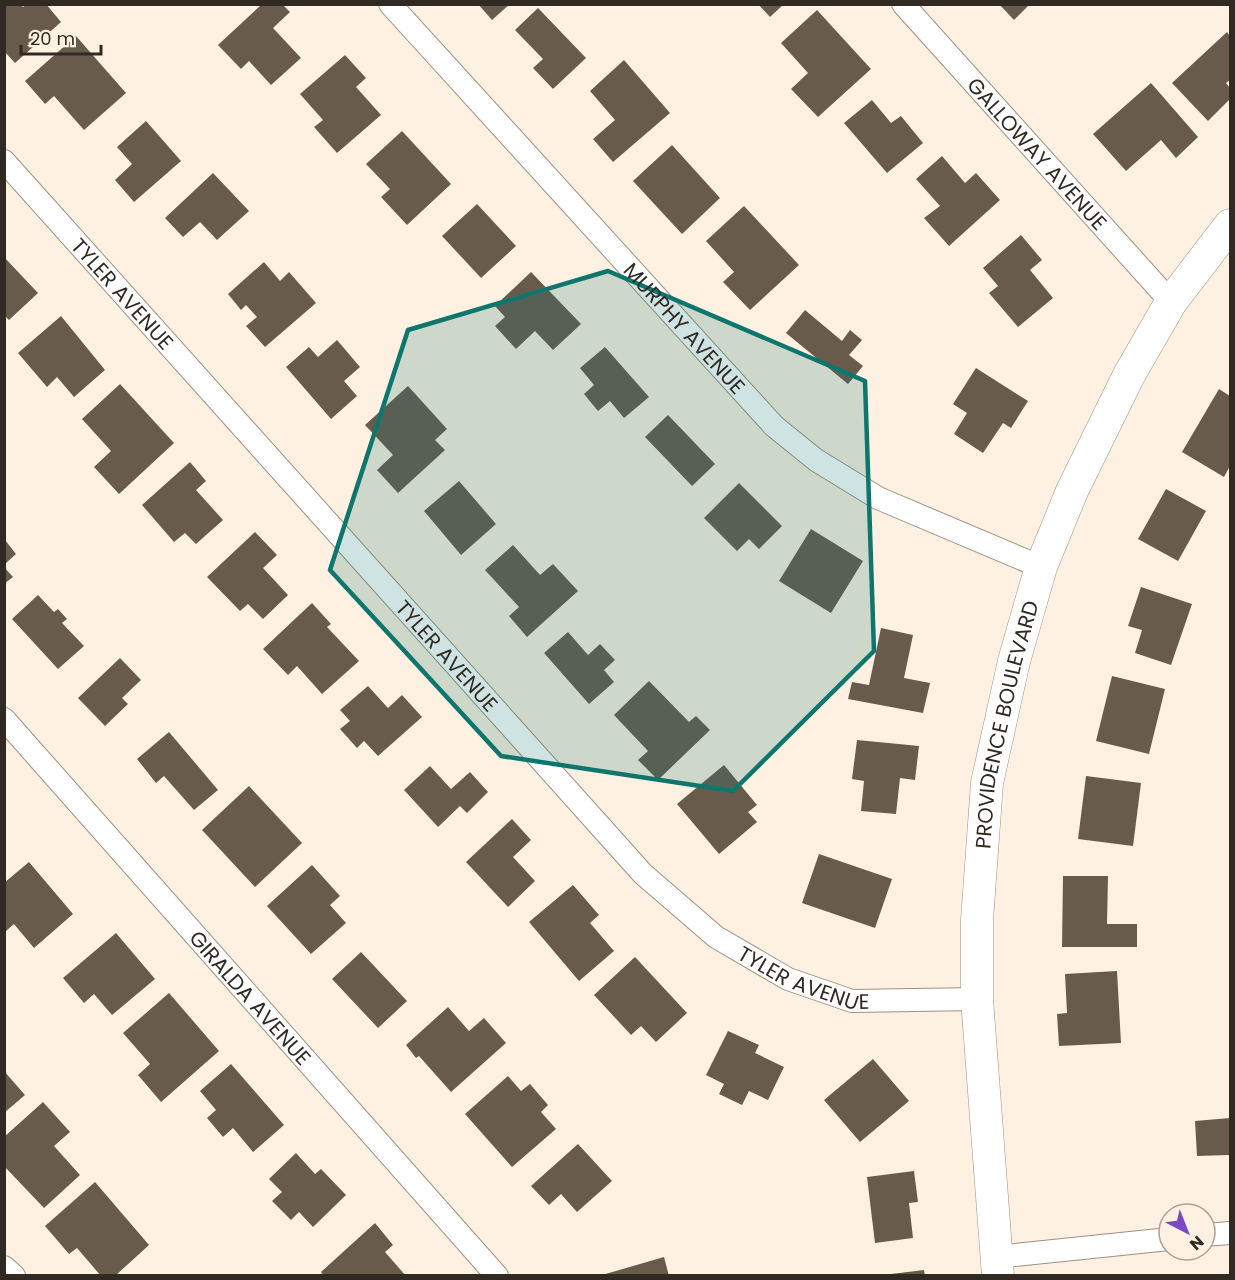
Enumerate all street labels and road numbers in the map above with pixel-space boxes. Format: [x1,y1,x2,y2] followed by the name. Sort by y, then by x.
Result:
[961,71,1114,236] street label: GALLOWAY AVENUE
[65,231,181,356] street label: TYLER AVENUE
[617,256,752,400] street label: MURPHY AVENUE
[389,593,505,718] street label: TYLER AVENUE
[968,597,1045,850] street label: PROVIDENCE BOULEVARD
[183,924,318,1071] street label: GIRALDA AVENUE
[733,938,870,1017] street label: TYLER AVENUE

